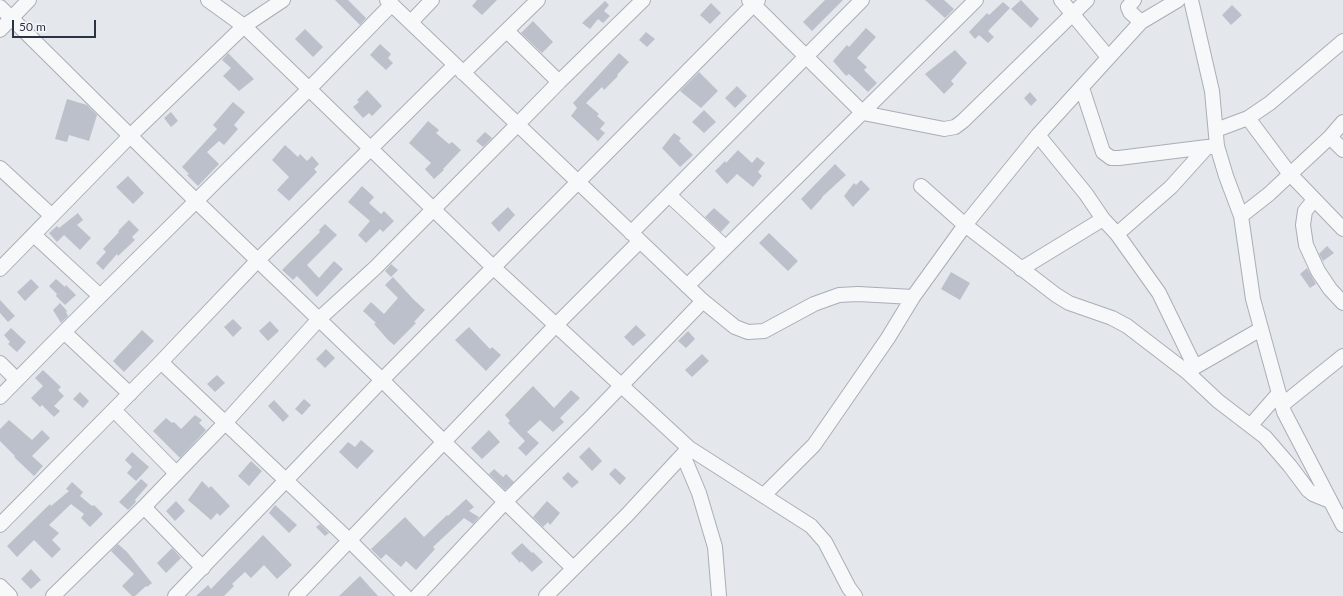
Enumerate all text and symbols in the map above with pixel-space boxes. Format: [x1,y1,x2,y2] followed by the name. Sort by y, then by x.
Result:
[14,12,98,38] scale bar
[19,19,46,34] text: 50 m

